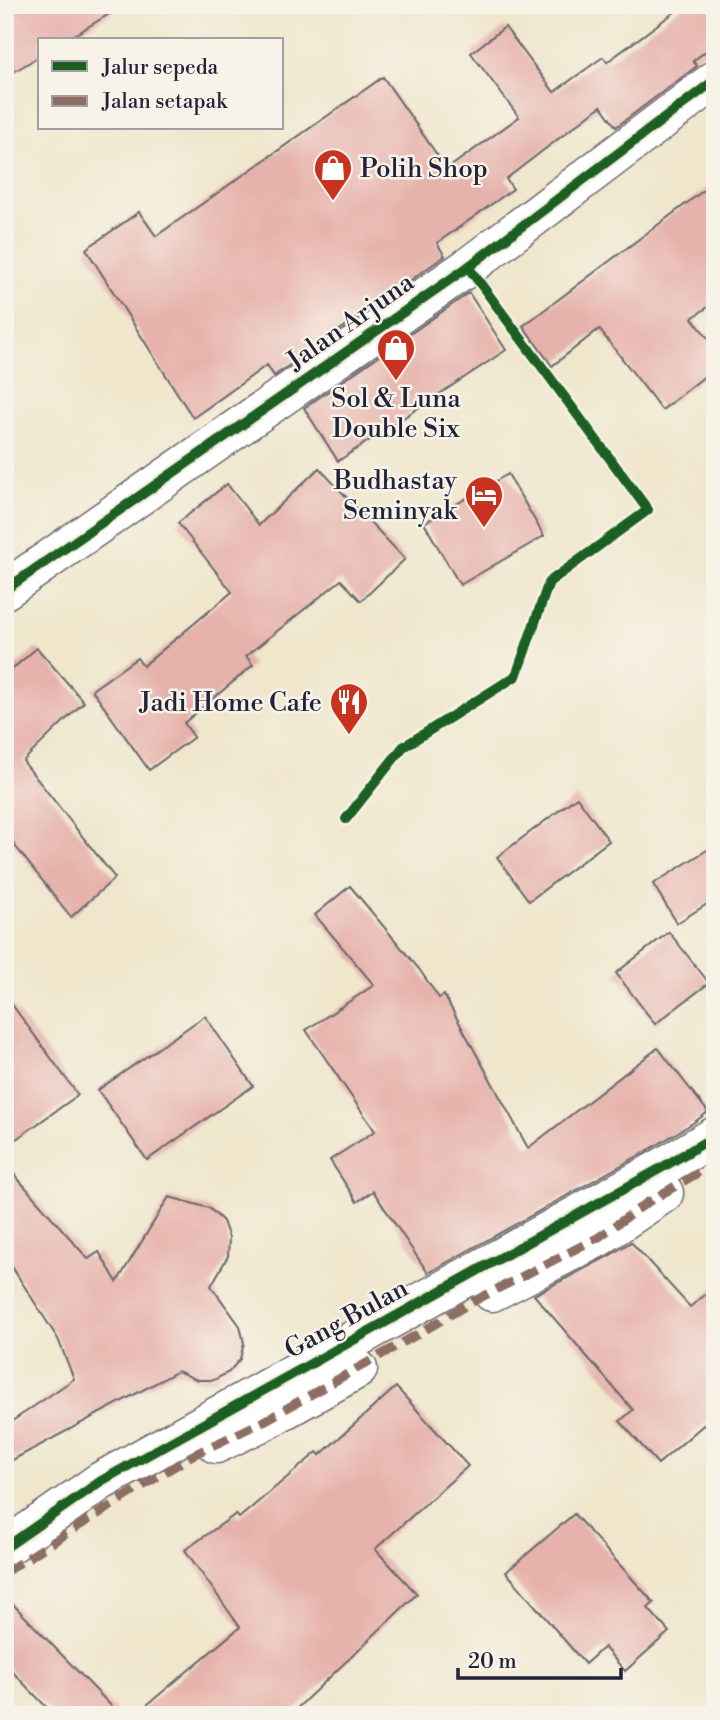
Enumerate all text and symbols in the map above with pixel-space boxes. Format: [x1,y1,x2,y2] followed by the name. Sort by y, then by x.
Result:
[38,38,284,130] legend
[101,55,219,81] text: Jalur sepeda
[101,89,228,115] text: Jalan setapak
[312,147,354,202] shop icon: Polih Shop
[360,153,488,185] place label: Polih Shop
[280,266,421,378] street label: Jalan Arjuna
[375,327,417,382] shop icon: Sol & Luna Double Six
[331,383,462,445] place label: Sol & Luna Double Six
[333,465,458,527] place label: Budhastay Seminyak
[463,474,505,529] hotel icon: Budhastay Seminyak
[328,681,370,736] restaurant icon: Jadi Home Cafe
[138,687,322,719] place label: Jadi Home Cafe
[279,1272,414,1366] street label: Gang Bulan
[458,1636,620,1680] scale bar
[468,1649,517,1675] text: 20 m

